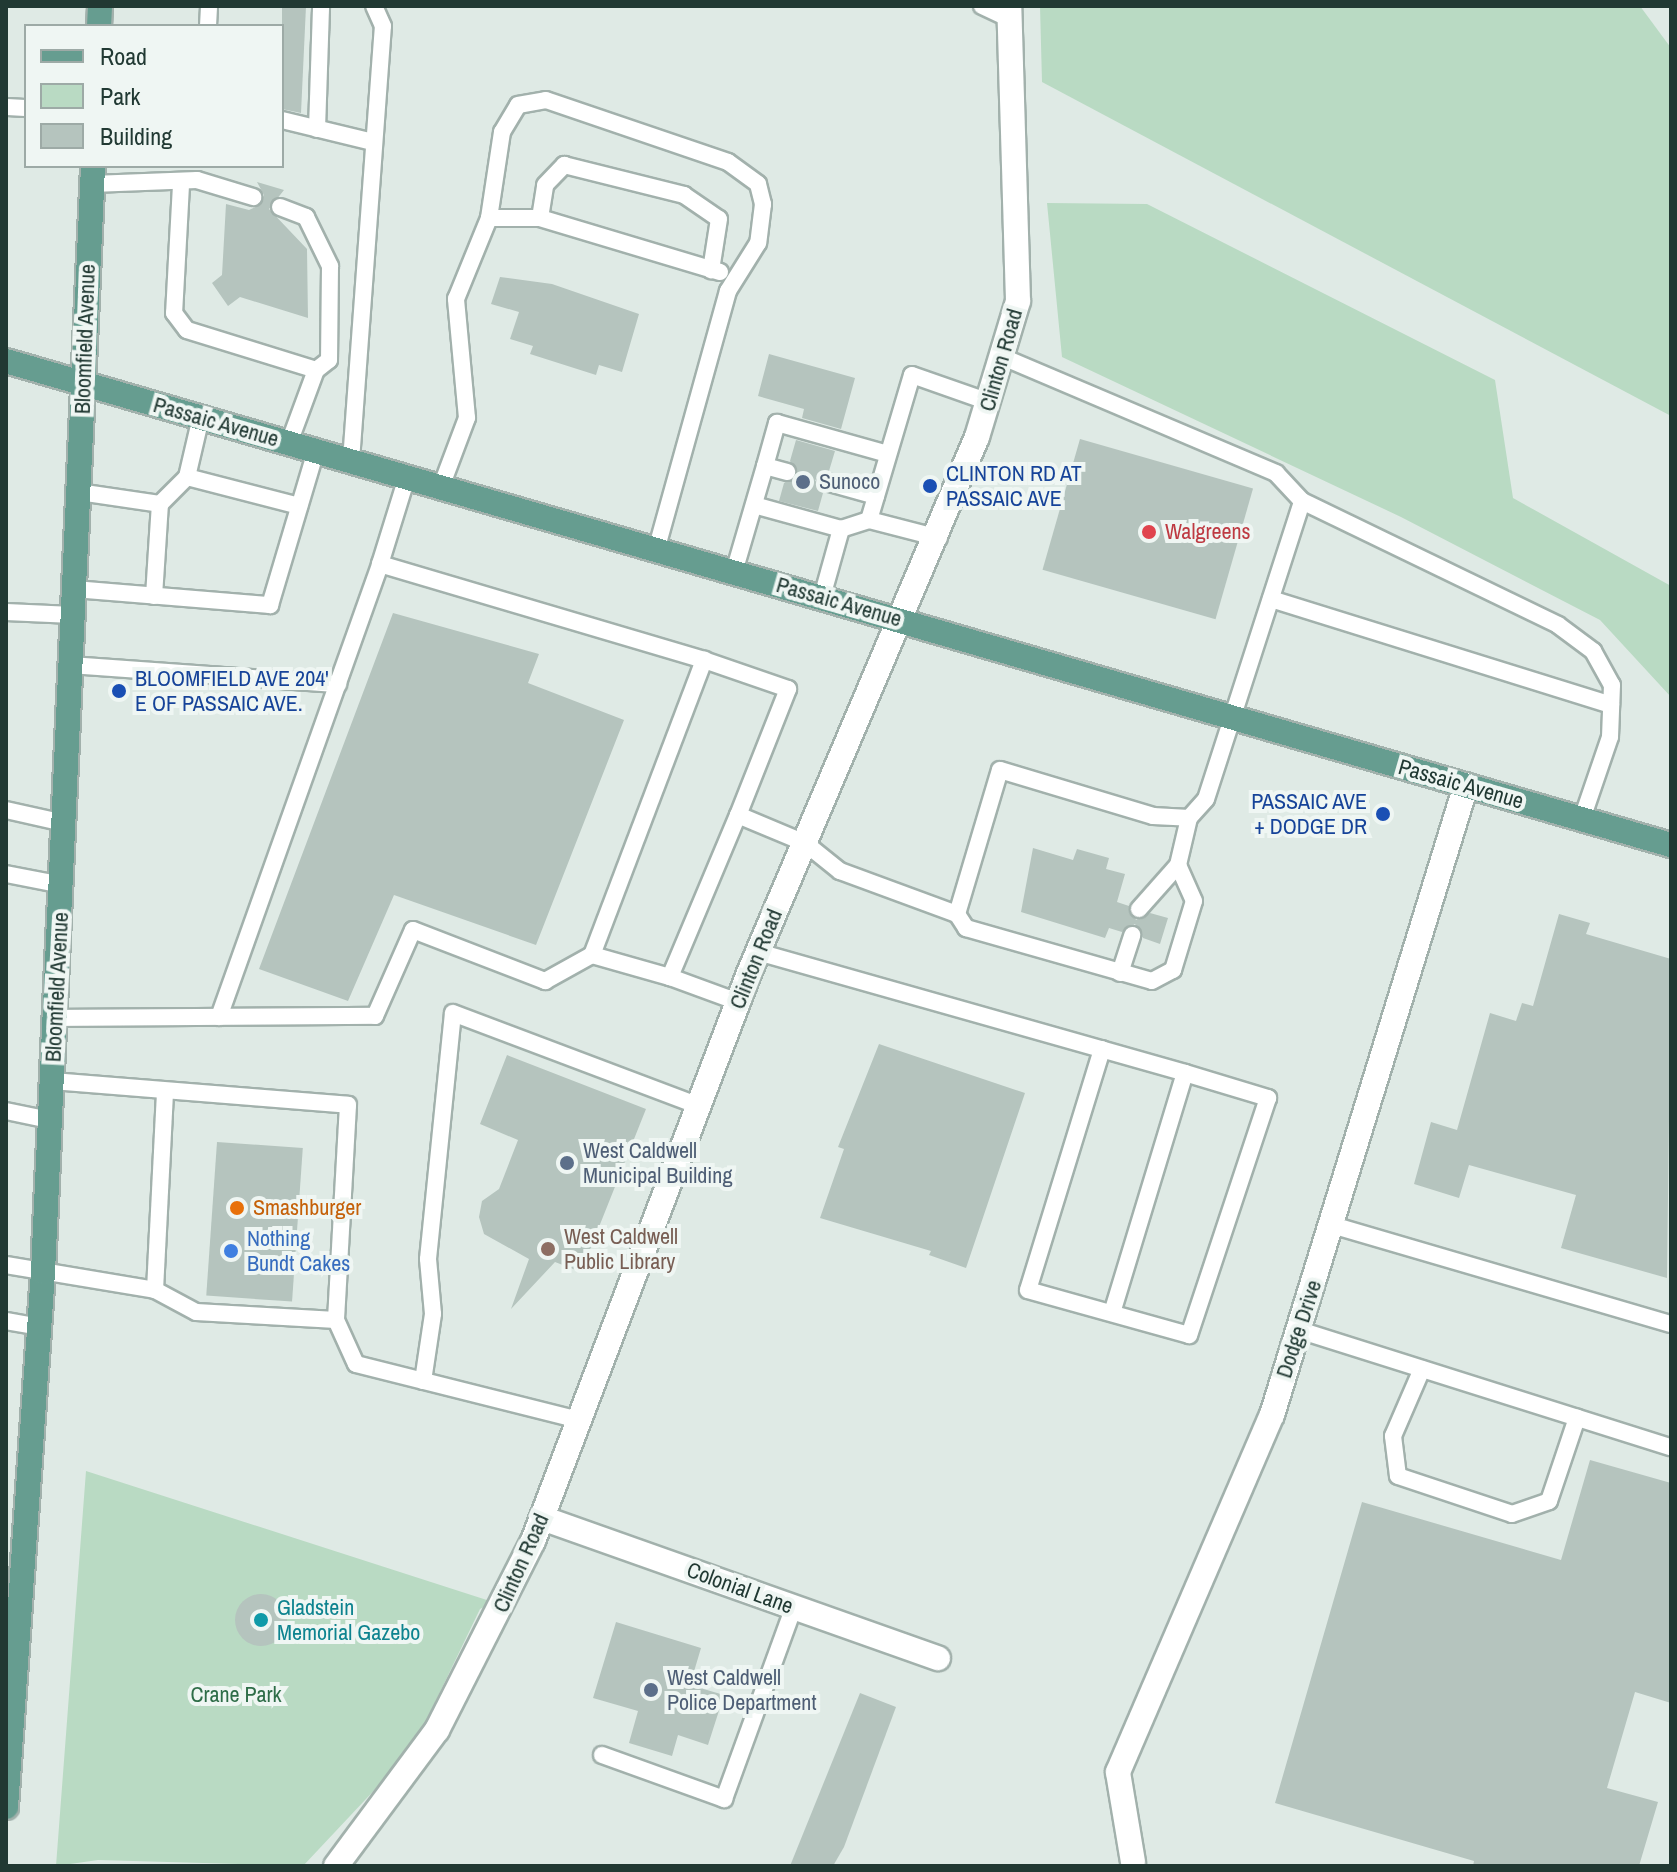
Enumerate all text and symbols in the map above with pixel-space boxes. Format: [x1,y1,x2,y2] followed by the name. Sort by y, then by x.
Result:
[24,24,284,168] legend
[100,40,147,72] text: Road
[100,80,140,112] text: Park
[100,120,172,152] text: Building
[69,263,101,415] street label: Bloomfield Avenue
[974,306,1028,414] street label: Clinton Road
[150,391,282,453] street label: Passaic Avenue
[946,460,1083,512] place label: CLINTON RD AT PASSAIC AVE
[819,469,880,495] place label: Sunoco
[794,473,812,491] marker: Sunoco
[921,477,939,495] marker: CLINTON RD AT PASSAIC AVE
[1165,519,1251,545] place label: Walgreens
[1140,523,1158,541] marker: Walgreens
[773,571,905,633] street label: Passaic Avenue
[135,665,330,716] place label: BLOOMFIELD AVE 204' E OF PASSAIC AVE.
[110,682,128,700] marker: BLOOMFIELD AVE 204' E OF PASSAIC AVE.
[1395,753,1527,815] street label: Passaic Avenue
[1250,788,1367,840] place label: PASSAIC AVE + DODGE DR
[1374,805,1392,823] marker: PASSAIC AVE + DODGE DR
[724,905,788,1013] street label: Clinton Road
[40,911,74,1063] street label: Bloomfield Avenue
[583,1137,732,1188] place label: West Caldwell Municipal Building
[558,1154,576,1172] marker: West Caldwell Municipal Building
[253,1195,361,1221] place label: Smashburger
[228,1199,246,1217] marker: Smashburger
[564,1223,678,1274] place label: West Caldwell Public Library
[247,1225,350,1276] place label: Nothing Bundt Cakes
[539,1240,557,1258] marker: West Caldwell Public Library
[222,1242,240,1260] marker: Nothing Bundt Cakes
[1271,1277,1327,1381] street label: Dodge Drive
[488,1510,554,1616] street label: Clinton Road
[683,1557,797,1619] street label: Colonial Lane
[277,1594,420,1646] place label: Gladstein Memorial Gazebo
[252,1611,270,1629] marker: Gladstein Memorial Gazebo
[667,1664,816,1716] place label: West Caldwell Police Department
[642,1681,660,1699] marker: West Caldwell Police Department
[190,1682,282,1708] park label: Crane Park

